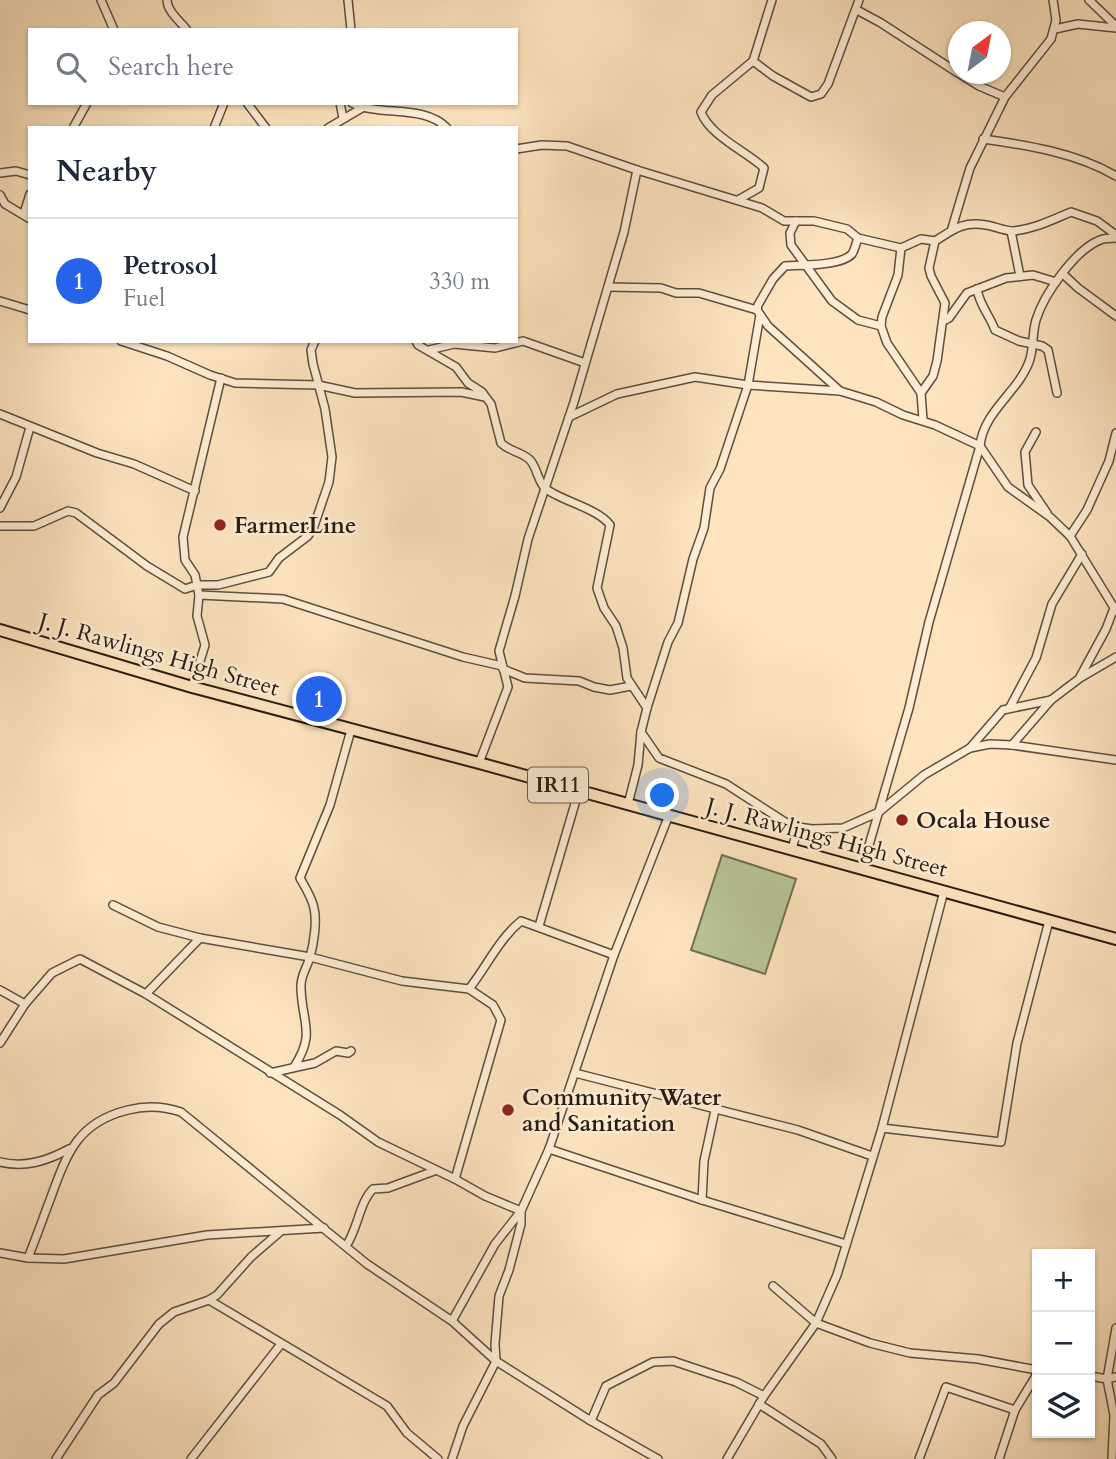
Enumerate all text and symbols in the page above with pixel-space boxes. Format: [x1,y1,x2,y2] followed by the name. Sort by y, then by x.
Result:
[948,21,1011,84] north arrow
[28,28,518,105] search box
[52,48,90,86] icon: search
[108,49,234,84] text: Search here
[56,151,157,192] text: Nearby
[123,248,218,283] text: Petrosol
[73,266,85,297] text: 1
[429,266,490,297] text: 330 m
[123,283,165,314] text: Fuel
[234,510,356,541] place label: FarmerLine
[212,517,228,533] marker: FarmerLine
[32,604,283,704] street label: J. J. Rawlings High Street
[296,673,342,725] pin: 1
[528,768,588,802] road number: IR11
[645,778,679,812] your location
[700,790,951,885] street label: J. J. Rawlings High Street
[916,805,1050,836] place label: Ocala House
[894,812,910,828] marker: Ocala House
[522,1082,722,1139] place label: Community Water and Sanitation
[500,1102,516,1118] marker: Community Water and Sanitation
[1032,1249,1095,1438] map controls
[1032,1249,1095,1312] button: +
[1032,1312,1095,1375] button: −
[1032,1375,1095,1438] button: layers

